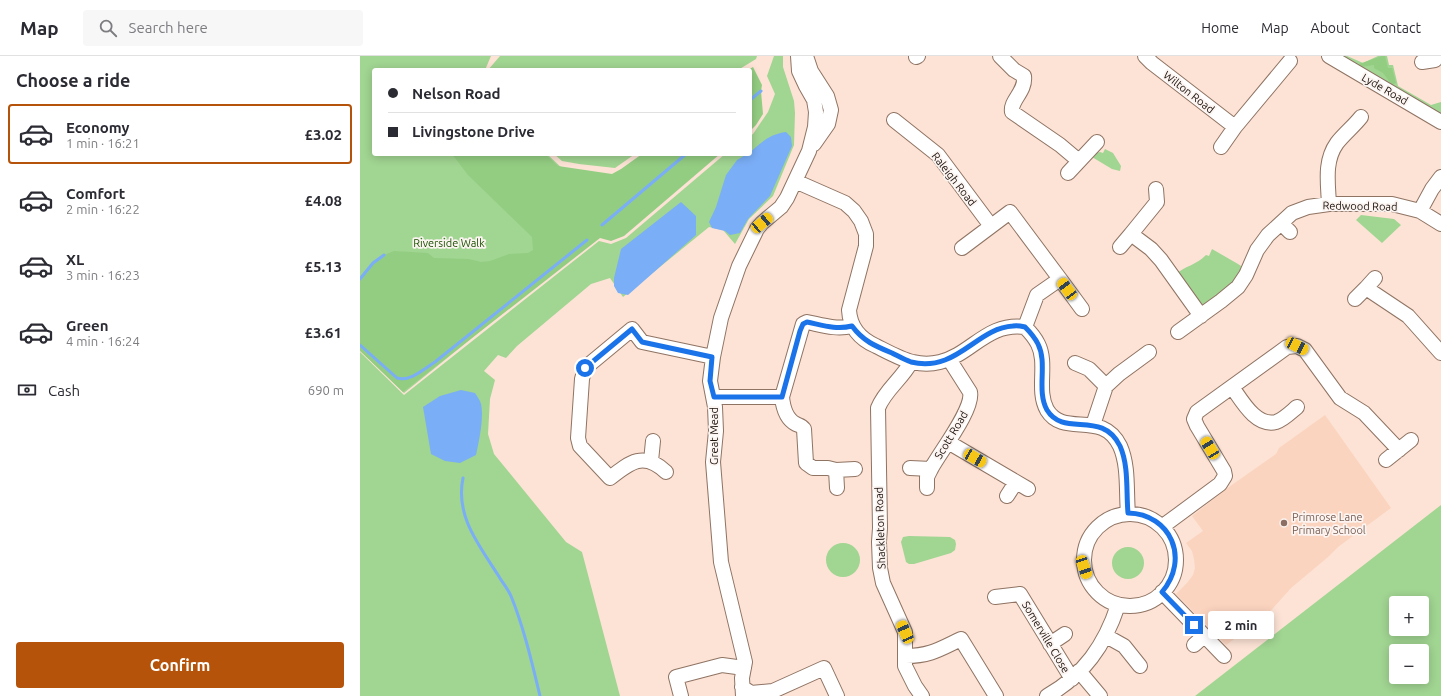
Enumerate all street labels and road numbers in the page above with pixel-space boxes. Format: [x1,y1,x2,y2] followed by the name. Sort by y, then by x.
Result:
[1161,69,1217,115] street label: Wilton Road
[1360,71,1410,107] street label: Lyde Road
[929,150,979,208] street label: Raleigh Road
[1322,199,1398,213] street label: Redwood Road
[708,407,720,465] street label: Great Mead
[932,409,970,461] street label: Scott Road
[873,487,887,569] street label: Shackleton Road
[1020,599,1072,675] street label: Somerville Close

